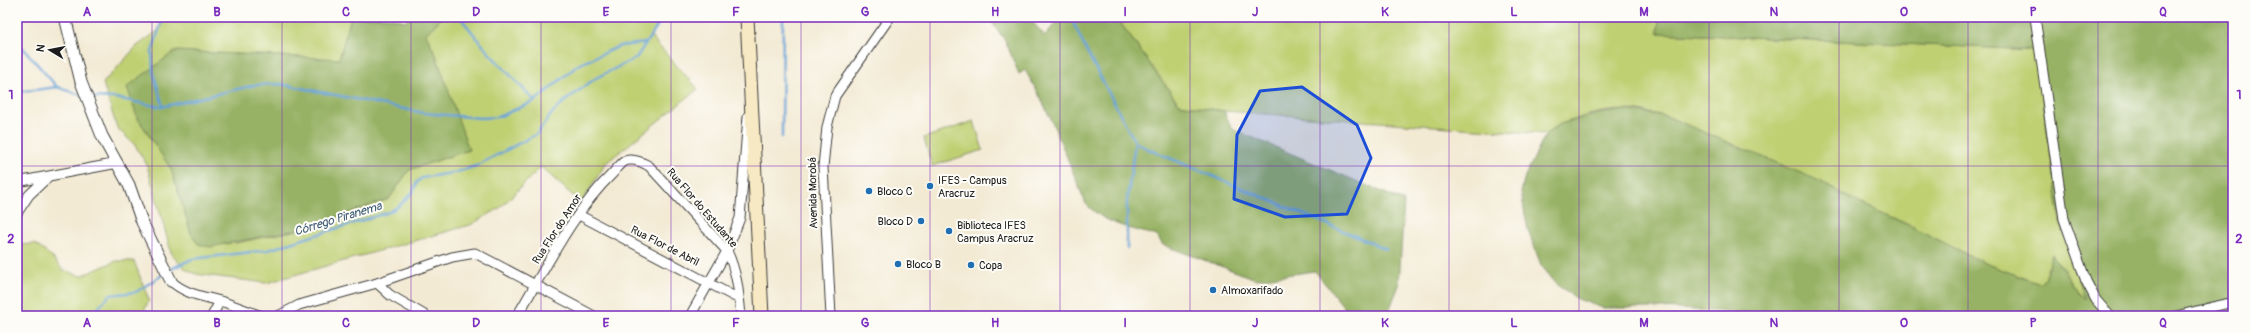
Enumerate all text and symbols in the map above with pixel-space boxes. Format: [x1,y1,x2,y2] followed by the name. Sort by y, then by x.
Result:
[83,4,92,20] text: A
[213,4,221,20] text: B
[342,4,350,20] text: C
[472,4,480,20] text: D
[603,4,610,20] text: E
[732,4,740,20] text: F
[861,4,870,20] text: G
[991,4,999,20] text: H
[1123,4,1127,20] text: I
[1252,4,1258,20] text: J
[1381,4,1389,20] text: K
[1510,4,1518,20] text: L
[1639,4,1649,20] text: M
[1770,4,1779,20] text: N
[1900,4,1909,20] text: O
[2029,4,2037,20] text: P
[2159,4,2167,20] text: Q
[30,30,70,70] north arrow
[34,43,48,53] text: N
[8,87,14,103] text: 1
[2236,87,2242,103] text: 1
[806,157,820,229] street label: Avenida Morobá
[664,166,740,251] street label: Rua Flor do Estudante
[938,174,1007,200] place label: IFES - Campus Aracruz
[925,181,935,191] marker: IFES - Campus Aracruz
[877,185,913,198] place label: Bloco C
[864,186,874,196] marker: Bloco C
[530,191,585,266] street label: Rua Flor do Amor
[293,198,385,239] water label: Córrego Piranema
[877,215,913,228] place label: Bloco D
[916,216,926,226] marker: Bloco D
[957,219,1034,245] place label: Biblioteca IFES Campus Aracruz
[629,223,701,269] street label: Rua Flor de Abril
[944,226,954,236] marker: Biblioteca IFES Campus Aracruz
[7,231,15,247] text: 2
[2235,231,2243,247] text: 2
[906,258,941,271] place label: Bloco B
[893,259,903,269] marker: Bloco B
[979,259,1002,272] place label: Copa
[966,260,976,270] marker: Copa
[1221,284,1283,297] place label: Almoxarifado
[1208,285,1218,295] marker: Almoxarifado
[83,315,92,331] text: A
[213,315,221,331] text: B
[342,315,350,331] text: C
[472,315,480,331] text: D
[603,315,610,331] text: E
[732,315,740,331] text: F
[861,315,870,331] text: G
[991,315,999,331] text: H
[1123,315,1127,331] text: I
[1252,315,1258,331] text: J
[1381,315,1389,331] text: K
[1510,315,1518,331] text: L
[1639,315,1649,331] text: M
[1770,315,1779,331] text: N
[1900,315,1909,331] text: O
[2029,315,2037,331] text: P
[2159,315,2167,331] text: Q

